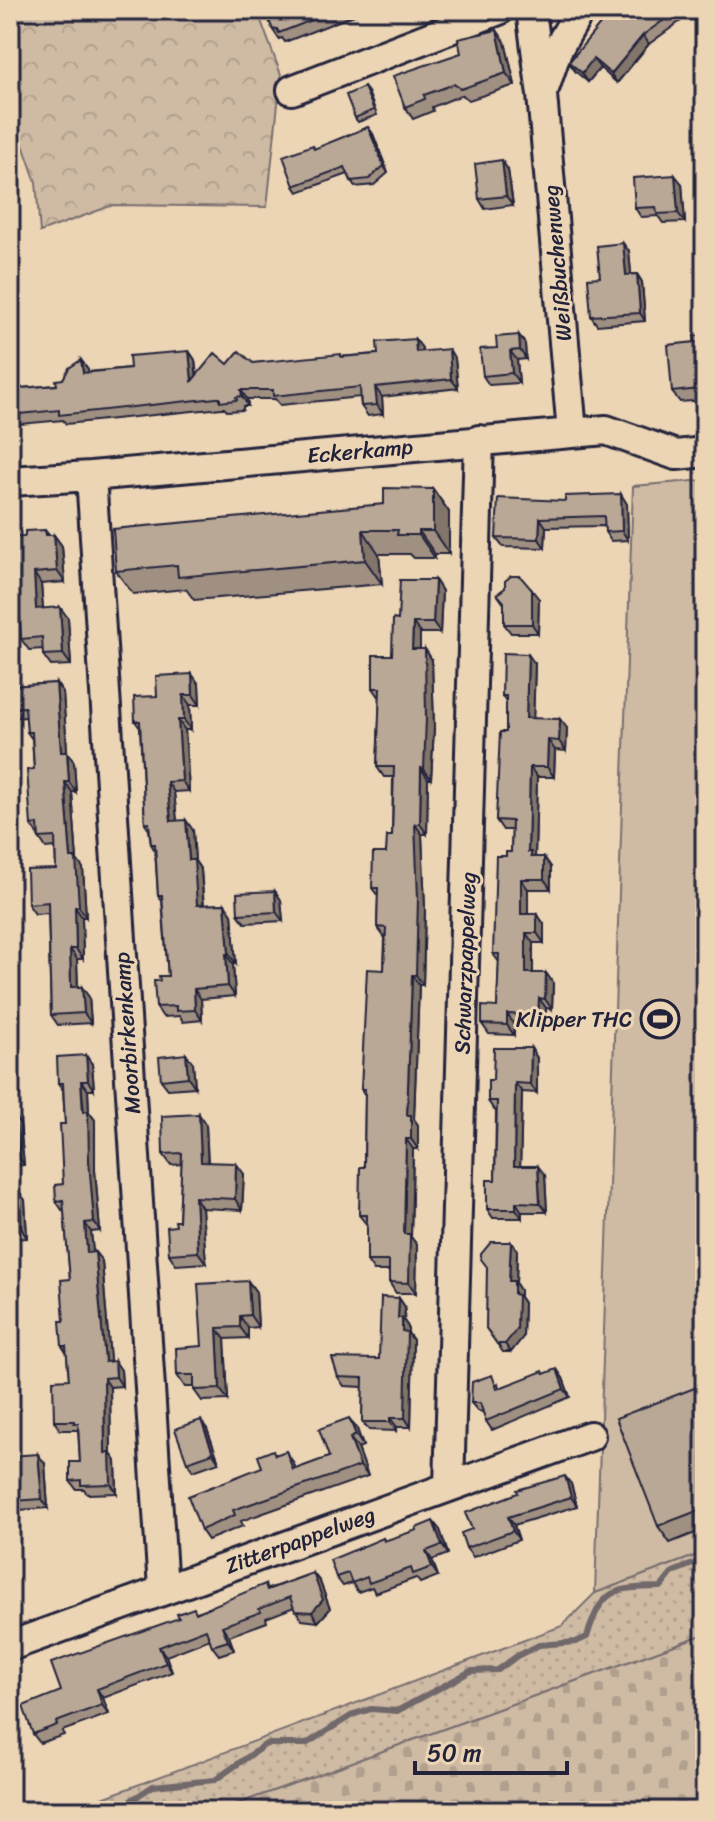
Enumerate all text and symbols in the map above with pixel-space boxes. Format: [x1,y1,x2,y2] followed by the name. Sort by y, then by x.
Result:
[531,183,583,343] street label: Weißbuchenweg
[305,427,415,475] street label: Eckerkamp
[442,871,488,1055] street label: Schwarzpappelweg
[102,950,152,1115] street label: Moorbirkenkamp
[639,998,681,1040] sports icon: Klipper THC
[516,1000,632,1039] place label: Klipper THC
[219,1495,381,1585] street label: Zitterpappelweg
[415,1725,567,1775] scale bar
[427,1732,482,1774] text: 50 m

